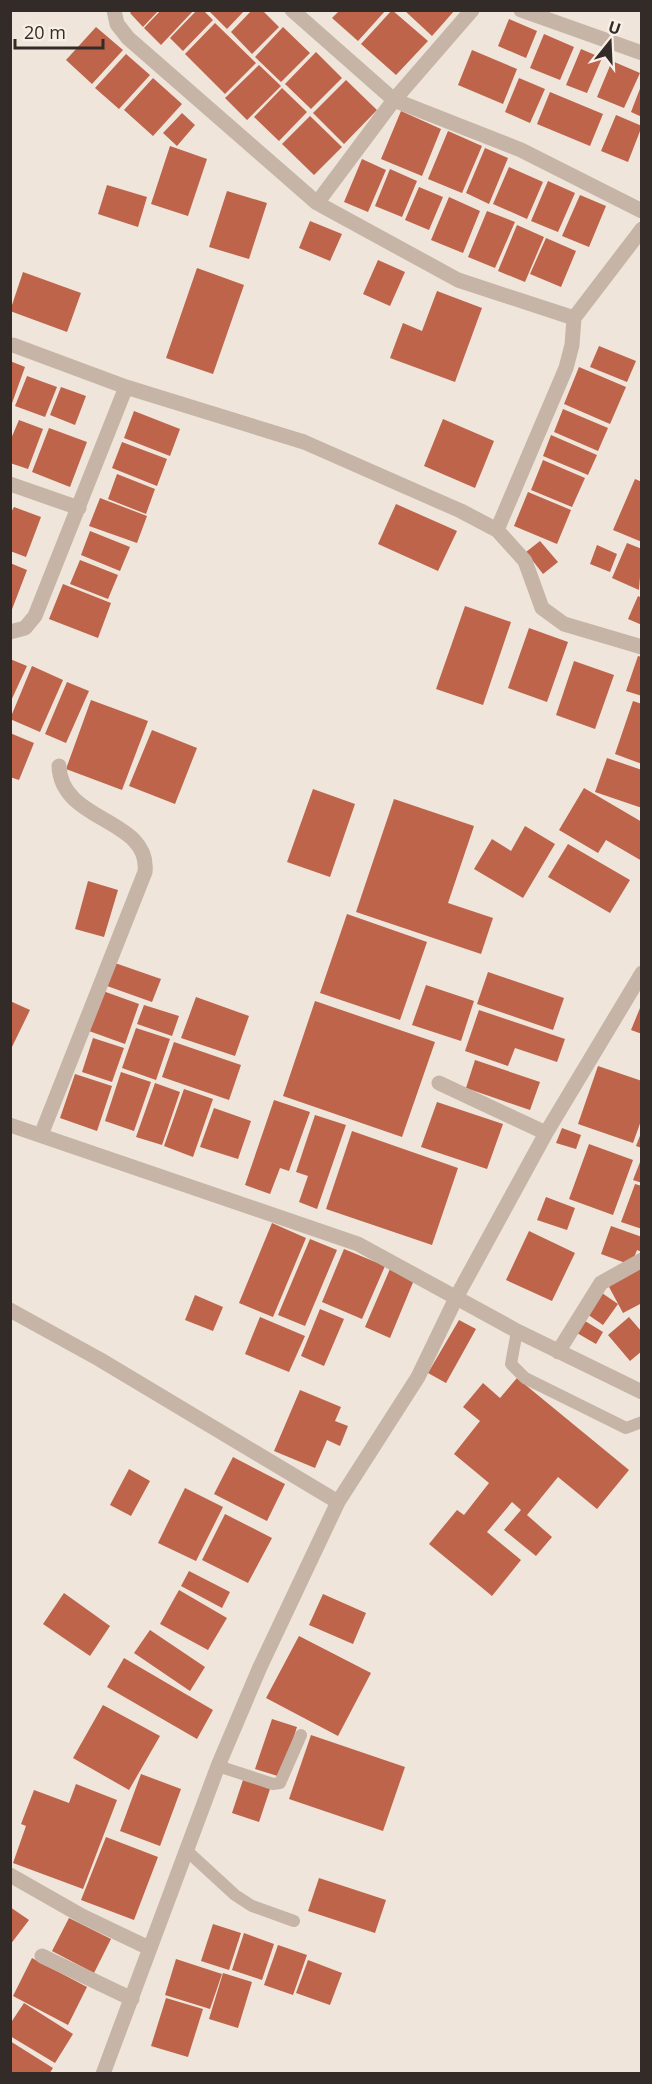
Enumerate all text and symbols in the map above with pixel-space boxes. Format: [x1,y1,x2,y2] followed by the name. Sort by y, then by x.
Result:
[15,12,104,50] scale bar
[580,12,640,72] north arrow
[605,15,624,40] text: U
[24,20,66,44] text: 20 m

